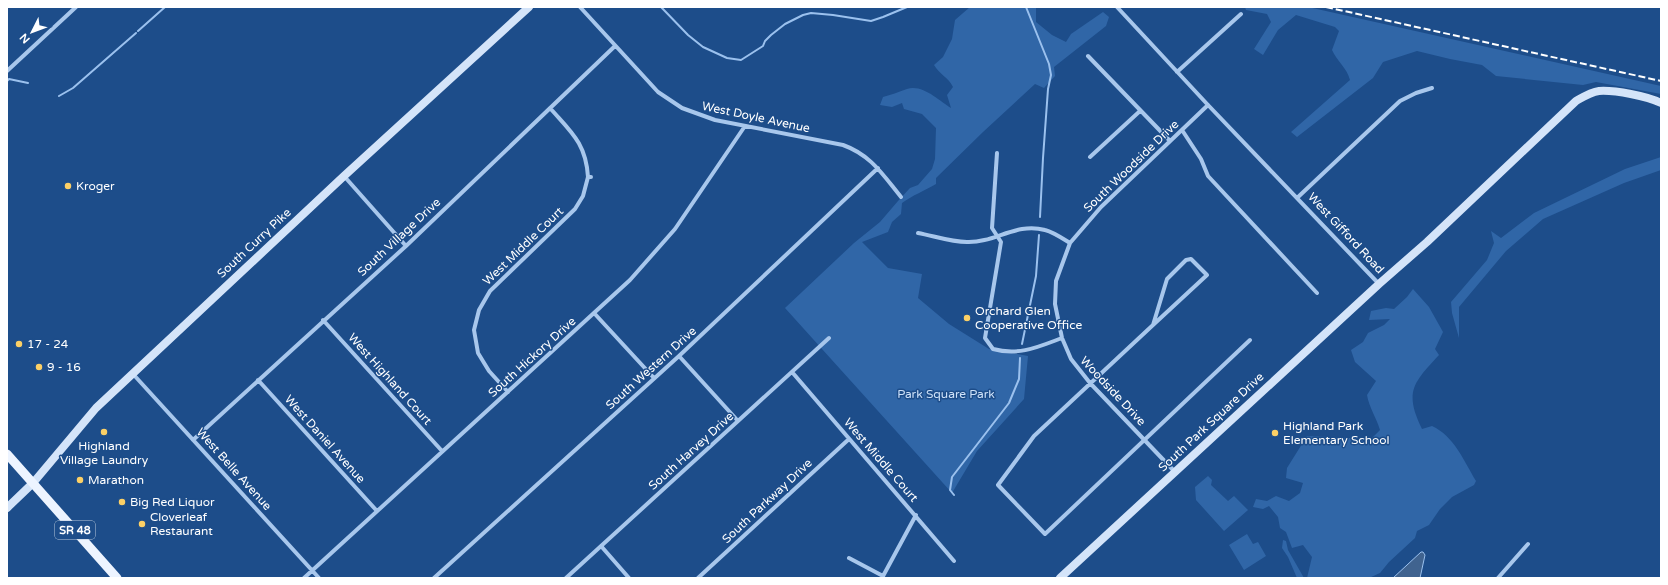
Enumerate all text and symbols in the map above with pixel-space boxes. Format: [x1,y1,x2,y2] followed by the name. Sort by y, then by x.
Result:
[12,12,52,52] north arrow
[17,31,33,46] text: N
[701,99,811,135] street label: West Doyle Avenue
[1081,117,1182,215] street label: South Woodside Drive
[76,179,115,193] place label: Kroger
[63,181,73,191] marker: Kroger
[1305,190,1387,276] street label: West Gifford Road
[355,195,443,279] street label: South Village Drive
[480,204,566,288] street label: West Middle Court
[214,205,294,281] street label: South Curry Pike
[975,304,1083,332] place label: Orchard Glen Cooperative Office
[962,313,972,323] marker: Orchard Glen Cooperative Office
[485,314,579,400] street label: South Hickory Drive
[603,324,699,412] street label: South Western Drive
[345,330,435,428] street label: West Highland Court
[27,337,69,351] place label: 17 - 24
[14,339,24,349] marker: 17 - 24
[1077,353,1149,429] street label: Woodside Drive
[47,360,81,374] place label: 9 - 16
[34,362,44,372] marker: 9 - 16
[1156,369,1267,474] street label: South Park Square Drive
[897,387,995,401] park label: Park Square Park
[282,392,368,486] street label: West Daniel Avenue
[646,409,737,493] street label: South Harvey Drive
[841,415,921,505] street label: West Middle Court
[1283,419,1390,447] place label: Highland Park Elementary School
[193,425,275,513] street label: West Belle Avenue
[99,427,109,437] marker: Highland Village Laundry
[1270,428,1280,438] marker: Highland Park Elementary School
[60,439,149,467] place label: Highland Village Laundry
[719,456,815,546] street label: South Parkway Drive
[88,473,144,487] place label: Marathon
[75,475,85,485] marker: Marathon
[130,495,215,509] place label: Big Red Liquor
[117,497,127,507] marker: Big Red Liquor
[150,510,213,538] place label: Cloverleaf Restaurant
[137,519,147,529] marker: Cloverleaf Restaurant
[55,521,95,539] road number: SR 48

